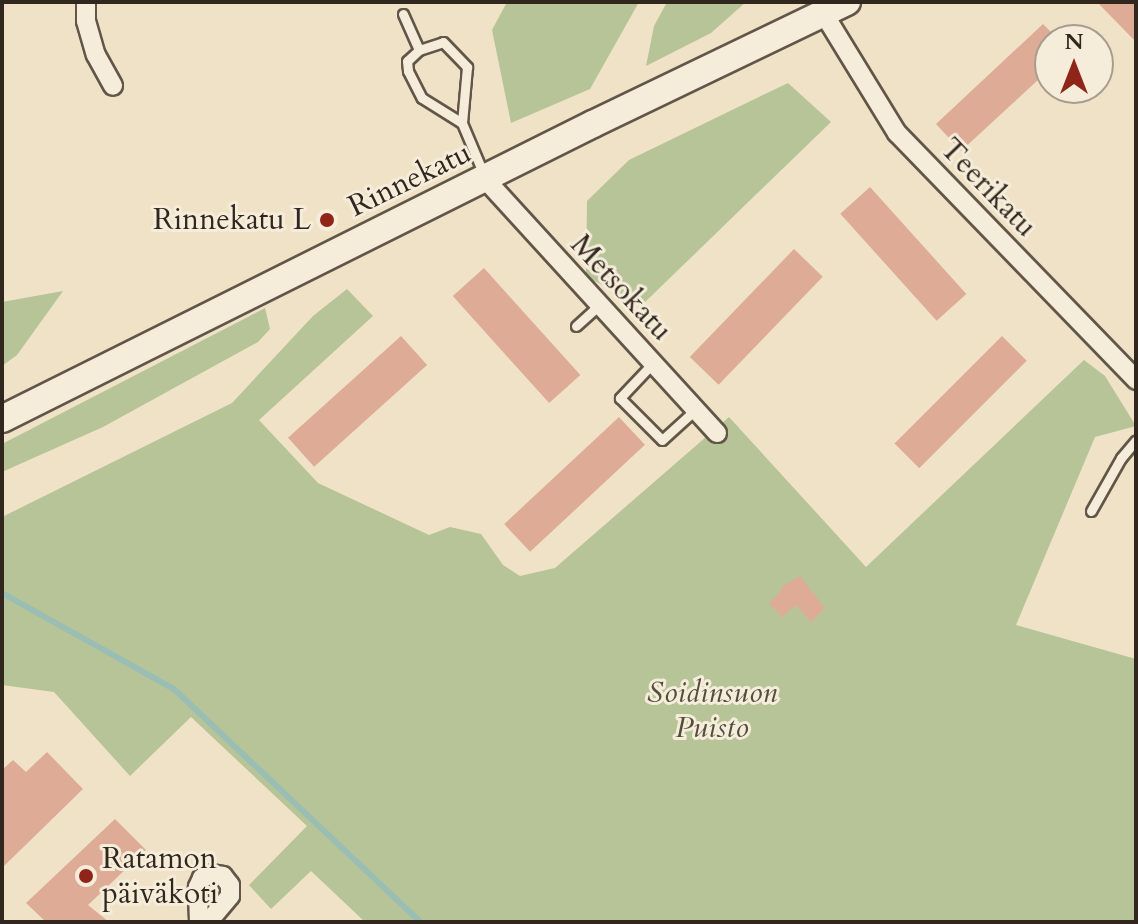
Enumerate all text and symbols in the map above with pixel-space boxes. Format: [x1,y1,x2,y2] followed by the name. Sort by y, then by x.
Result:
[1034,24,1114,104] north arrow
[1064,27,1084,57] text: N
[932,131,1044,245] street label: Teerikatu
[343,135,477,225] street label: Rinnekatu
[153,202,311,238] place label: Rinnekatu L
[318,211,336,229] marker: Rinnekatu L
[563,227,679,349] street label: Metsokatu
[647,675,777,746] park label: Soidinsuon Puisto
[102,841,218,912] place label: Ratamon päiväkoti
[77,867,95,885] marker: Ratamon päiväkoti

